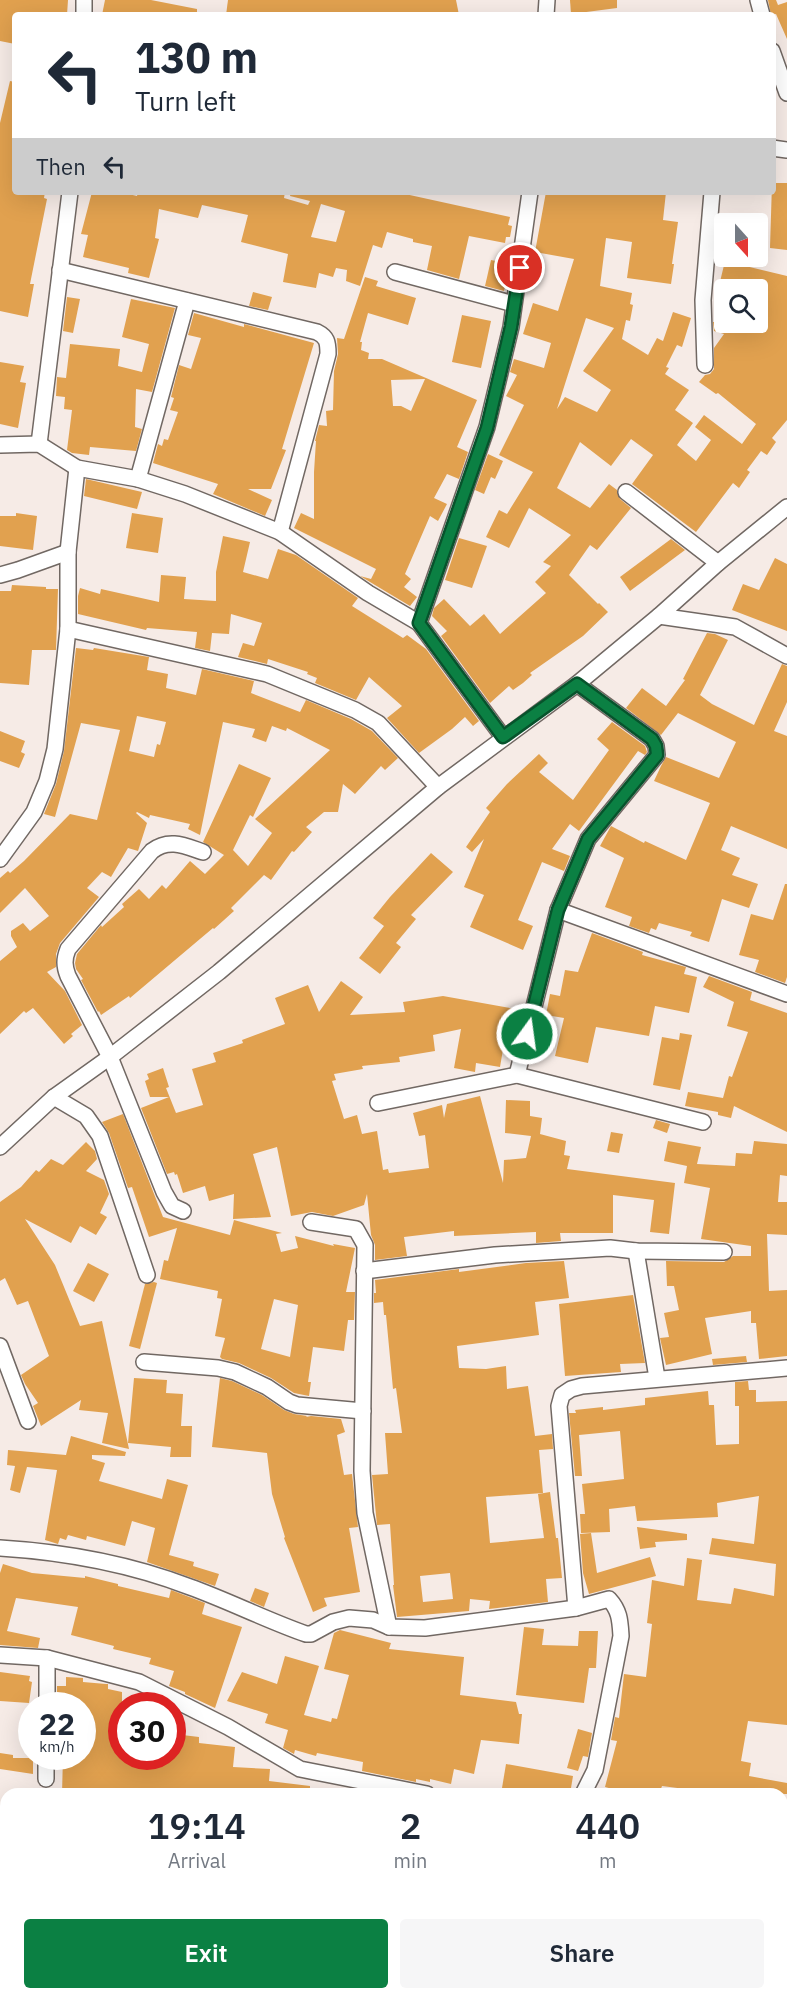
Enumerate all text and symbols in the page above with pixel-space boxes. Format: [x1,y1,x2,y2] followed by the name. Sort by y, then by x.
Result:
[135,30,258,85] text: 130 m
[36,36,114,114] icon: left
[135,83,236,118] text: Turn left
[98,150,131,183] icon: left
[36,152,86,181] text: Then
[714,213,768,267] north arrow
[714,213,768,333] map controls
[494,242,545,293] pin
[503,251,536,284] icon: arrive
[714,279,768,333] button: search
[495,1002,559,1066] position arrow
[108,1692,186,1770] speed limit sign: 30
[39,1704,75,1743] text: 22
[39,1737,75,1756] text: km/h
[148,1802,246,1849] text: 19:14
[400,1802,421,1849] text: 2
[575,1802,640,1849] text: 440
[168,1847,226,1874] text: Arrival
[394,1847,427,1874] text: min
[599,1847,616,1874] text: m
[24,1919,388,1988] button: Exit
[400,1919,764,1988] button: Share

